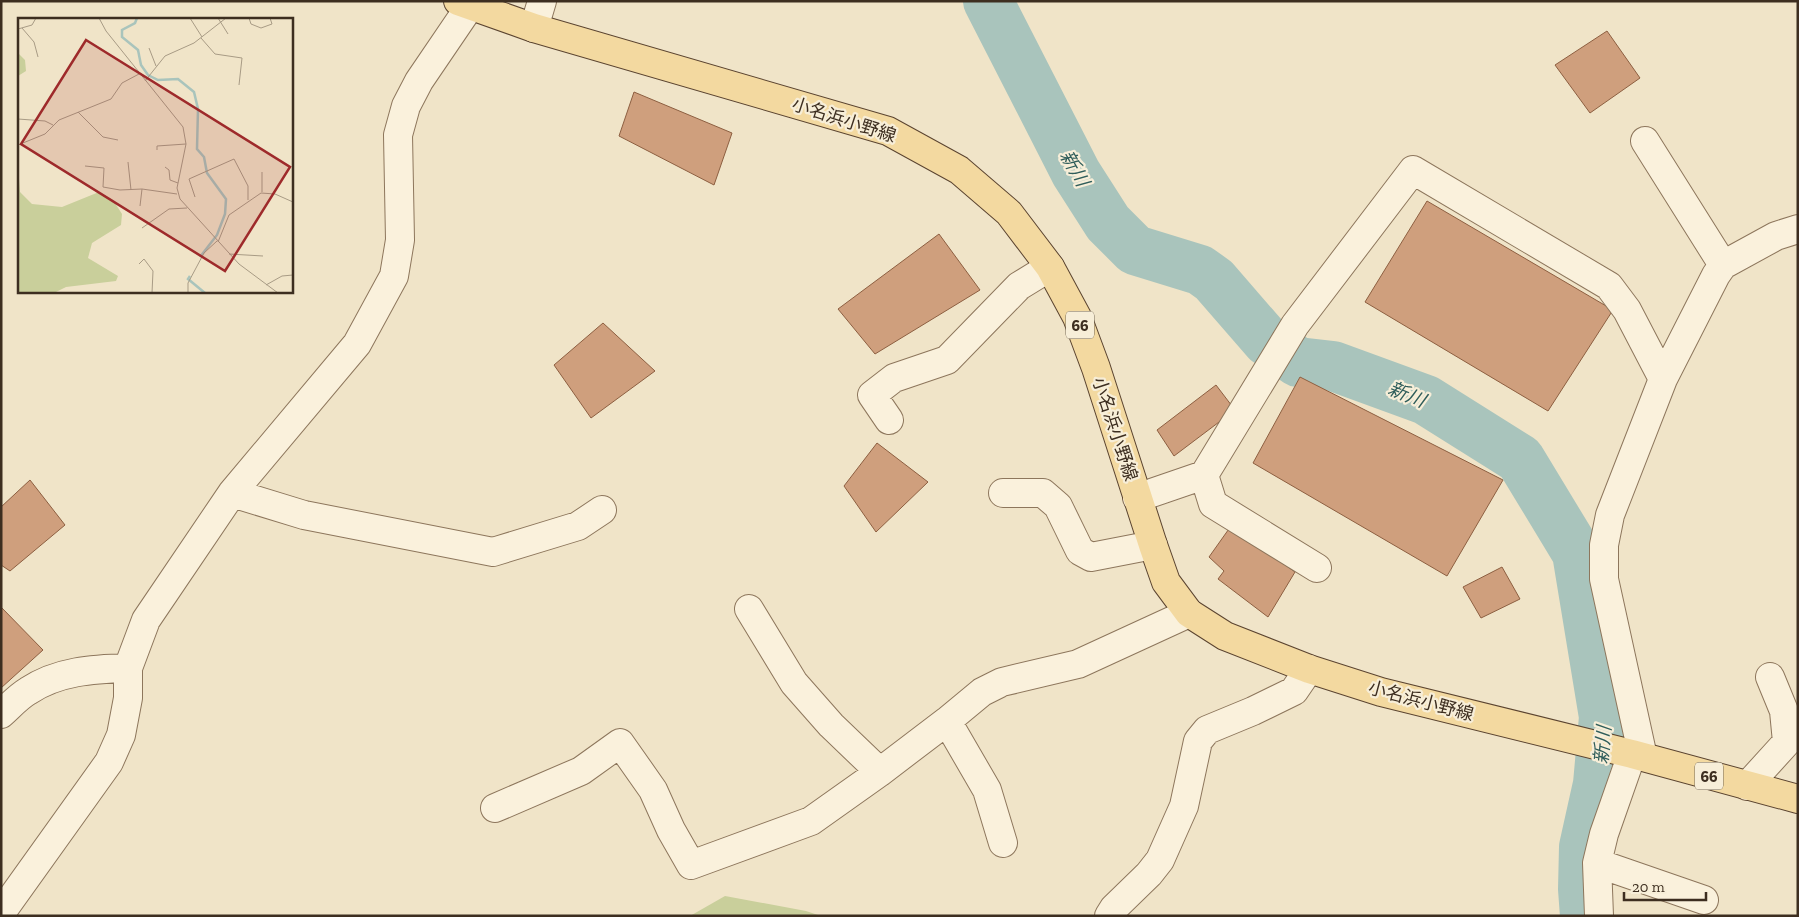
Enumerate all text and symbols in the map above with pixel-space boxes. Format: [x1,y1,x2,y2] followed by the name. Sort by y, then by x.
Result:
[18,18,292,292] inset map
[789,93,899,147] street label: 小名浜小野線
[1055,146,1095,192] water label: 新川
[1066,312,1094,338] road number: 66
[1088,374,1142,484] street label: 小名浜小野線
[1385,377,1431,413] water label: 新川
[1366,676,1476,726] street label: 小名浜小野線
[1589,723,1616,765] water label: 新川
[1695,762,1723,789] road number: 66
[1624,870,1706,902] scale bar
[1632,878,1665,896] text: 20 m

